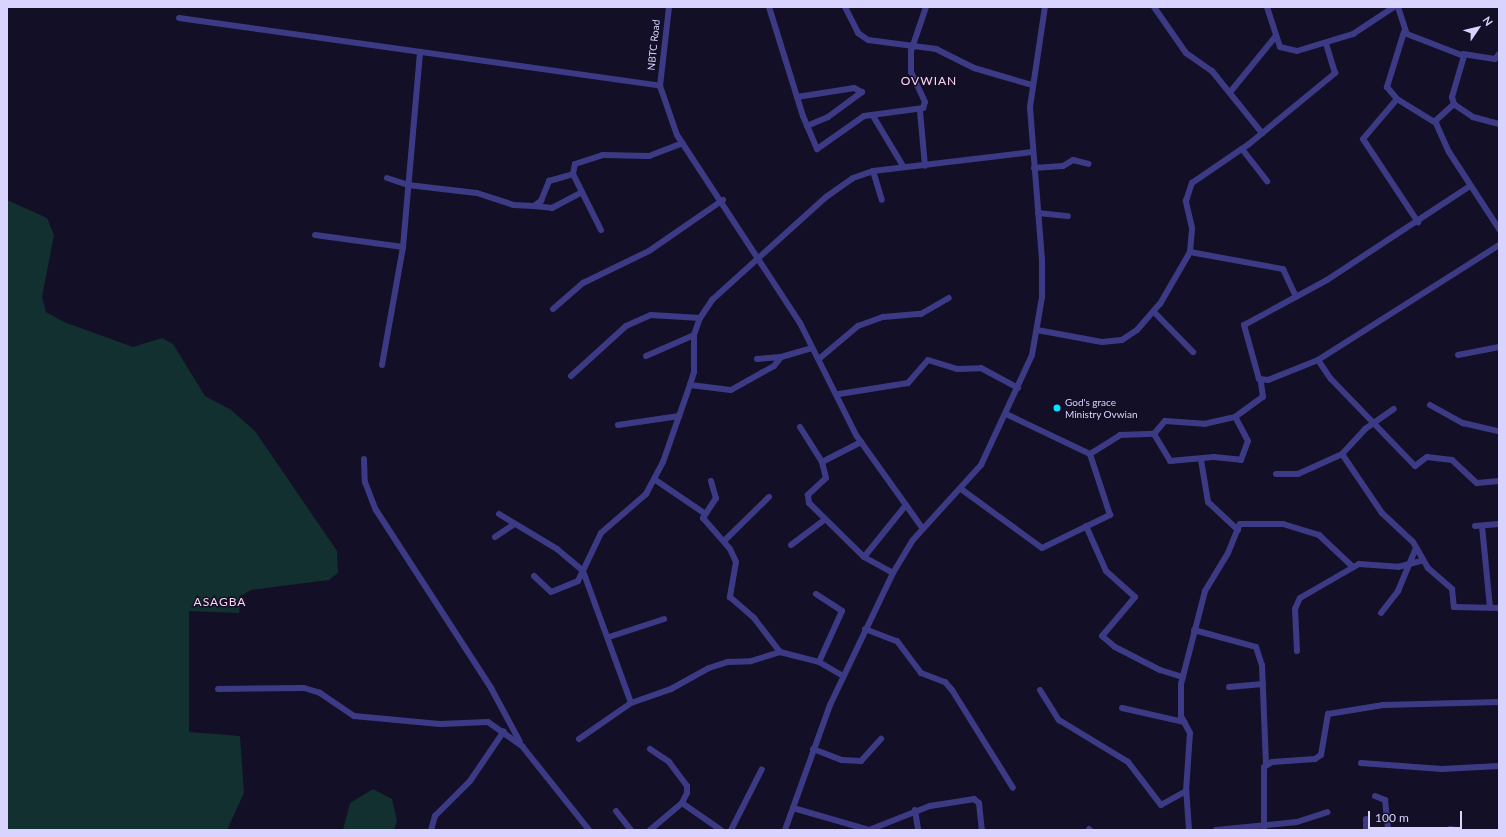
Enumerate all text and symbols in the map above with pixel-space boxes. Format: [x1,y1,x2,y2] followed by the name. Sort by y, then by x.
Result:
[1458,8,1498,48] north arrow
[1480,14,1496,28] text: N
[645,19,663,71] street label: NBTC Road
[901,74,957,88] district label: OVWIAN
[1065,396,1138,420] place label: God's grace Ministry Ovwian
[1052,403,1062,413] marker: God's grace Ministry Ovwian
[194,595,246,609] district label: ASAGBA
[1370,803,1464,829] scale bar
[1375,810,1409,825] text: 100 m

